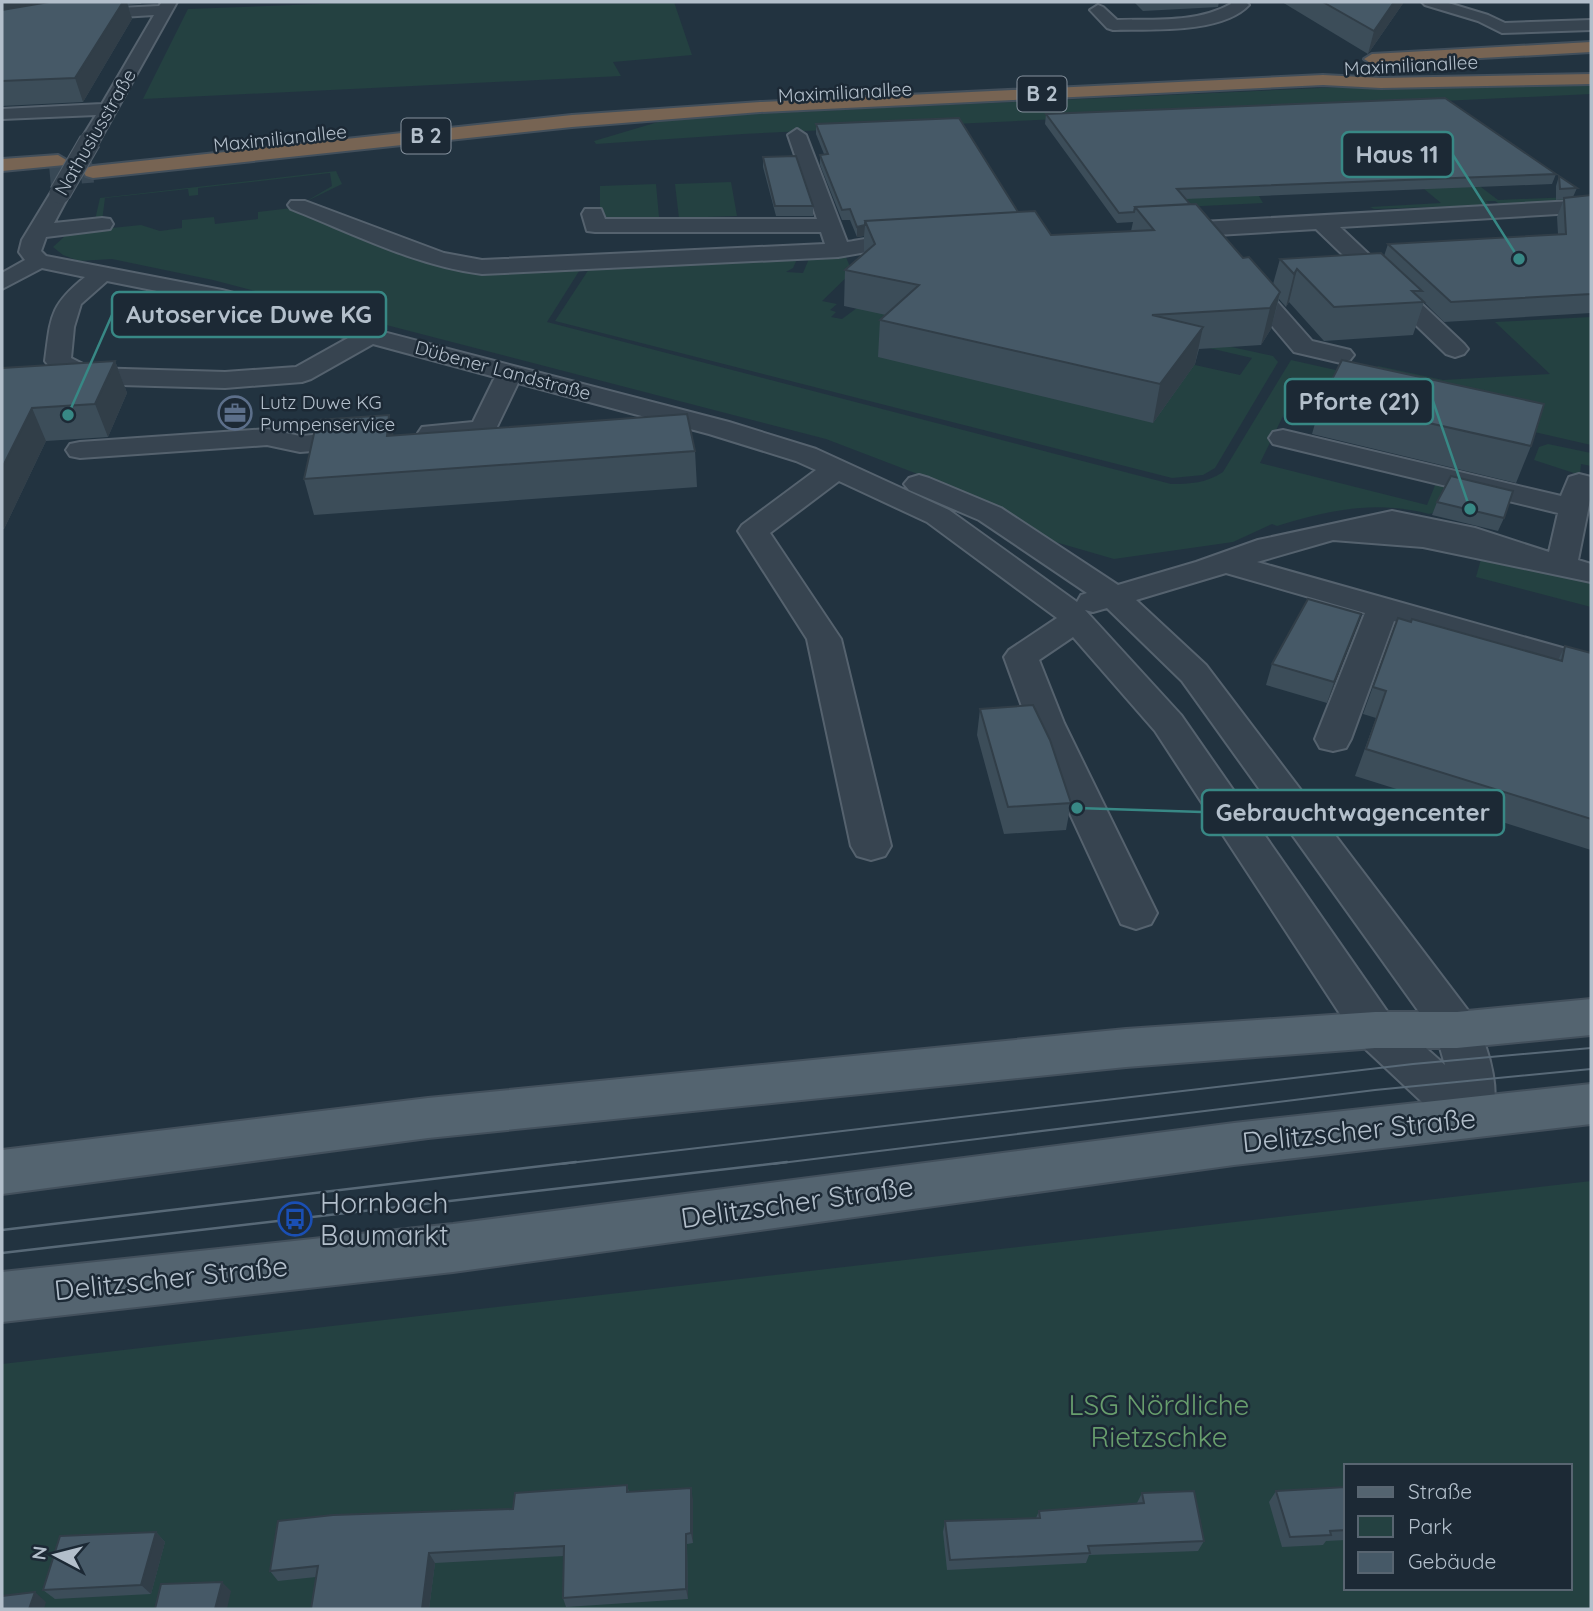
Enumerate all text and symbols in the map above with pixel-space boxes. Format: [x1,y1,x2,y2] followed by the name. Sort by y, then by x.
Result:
[1343,50,1479,80] street label: Maximilianallee
[49,64,141,200] street label: Nathusiusstraße
[1018,76,1066,112] road number: B 2
[777,77,913,107] street label: Maximilianallee
[402,118,450,154] road number: B 2
[212,119,348,157] street label: Maximilianallee
[1342,132,1453,177] callout: Haus 11
[1355,139,1439,169] text: Haus 11
[112,292,386,337] callout: Autoservice Duwe KG
[126,299,372,329] text: Autoservice Duwe KG
[412,335,594,405] street label: Dübener Landstraße
[1285,379,1433,424] callout: Pforte (21)
[1299,386,1419,416] text: Pforte (21)
[260,390,395,436] place label: Lutz Duwe KG Pumpenservice
[216,394,254,432] office icon: Lutz Duwe KG Pumpenservice
[1202,790,1504,835] callout: Gebrauchtwagencenter
[1216,797,1490,827] text: Gebrauchtwagencenter
[1240,1100,1478,1159] street label: Delitzscher Straße
[678,1168,916,1235] street label: Delitzscher Straße
[320,1185,449,1252] place label: Hornbach Baumarkt
[276,1200,314,1238] bus stop icon: Hornbach Baumarkt
[52,1248,290,1307] street label: Delitzscher Straße
[1069,1387,1249,1454] park label: LSG Nördliche Rietzschke
[1344,1464,1572,1590] legend
[1408,1478,1472,1504] text: Straße
[1408,1513,1452,1539] text: Park
[21,1520,91,1590] north arrow
[26,1545,52,1561] text: N
[1408,1548,1496,1574] text: Gebäude

